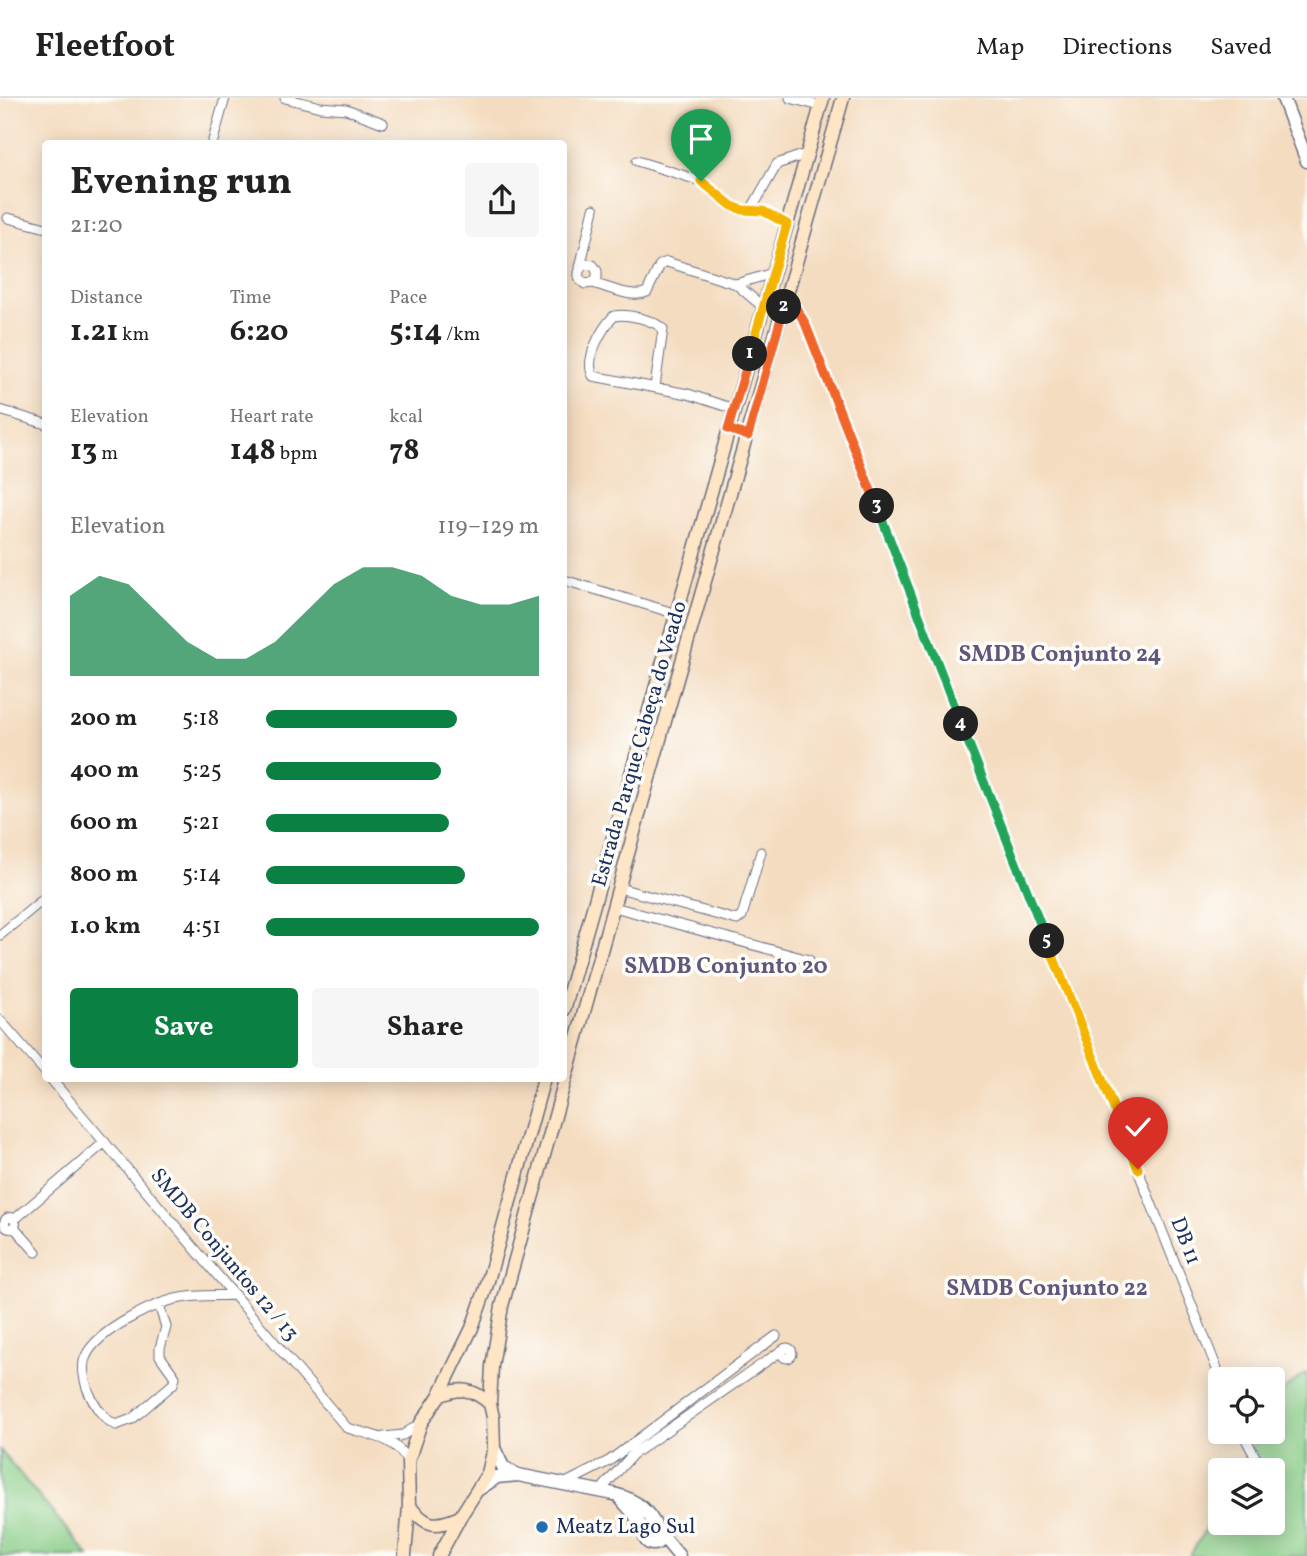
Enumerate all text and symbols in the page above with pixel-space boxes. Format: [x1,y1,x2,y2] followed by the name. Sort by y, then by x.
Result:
[35,25,175,71] text: Fleetfoot
[976,31,1024,65] text: Map
[1062,31,1172,65] text: Directions
[1210,31,1272,65] text: Saved
[671,109,731,181] pin
[682,120,720,158] icon: arrive
[70,157,292,210] text: Evening run
[465,163,539,237] button: share
[70,210,123,242] text: 21:20
[70,285,143,311] text: Distance
[230,285,271,311] text: Time
[389,285,427,311] text: Pace
[766,290,802,325] pin: 2
[779,293,788,319] text: 2
[70,311,118,353] text: 1.21
[230,311,289,353] text: 6:20
[389,311,443,353] text: 5:14
[118,322,149,348] text: km
[443,322,480,348] text: /km
[732,336,768,372] pin: 1
[746,340,753,366] text: 1
[70,404,149,430] text: Elevation
[230,404,314,430] text: Heart rate
[389,404,423,430] text: kcal
[70,430,97,472] text: 13
[230,430,276,472] text: 148
[389,430,420,472] text: 78
[97,441,118,467] text: m
[276,441,318,467] text: bpm
[860,488,894,524] pin: 3
[872,492,881,518] text: 3
[70,511,166,543] text: Elevation
[438,511,539,543] text: 119–129 m
[585,598,695,890] street label: Estrada Parque Cabeça do Veado
[959,639,1162,671] district label: SMDB Conjunto 24
[70,703,137,735] text: 200 m
[182,703,219,735] text: 5:18
[944,706,978,742] pin: 4
[955,710,966,736] text: 4
[70,755,139,787] text: 400 m
[182,755,222,787] text: 5:25
[70,807,138,839] text: 600 m
[182,807,220,839] text: 5:21
[70,859,138,891] text: 800 m
[182,859,221,891] text: 5:14
[70,911,141,943] text: 1.0 km
[182,911,221,943] text: 4:51
[1030,924,1064,958] pin: 5
[1042,927,1051,953] text: 5
[624,951,828,983] district label: SMDB Conjunto 20
[70,988,298,1068] button: Save
[312,988,539,1068] button: Share
[1108,1097,1168,1169] pin
[1119,1108,1157,1146] icon: check
[143,1162,305,1348] street label: SMDB Conjuntos 12 / 13
[1163,1213,1207,1269] street label: DB 11
[946,1273,1148,1305] district label: SMDB Conjunto 22
[1208,1367,1285,1535] map controls
[1208,1367,1285,1444] button: locate
[1208,1458,1285,1535] button: layers
[556,1513,695,1542] place label: Meatz Lago Sul
[534,1519,550,1535] marker: Meatz Lago Sul

